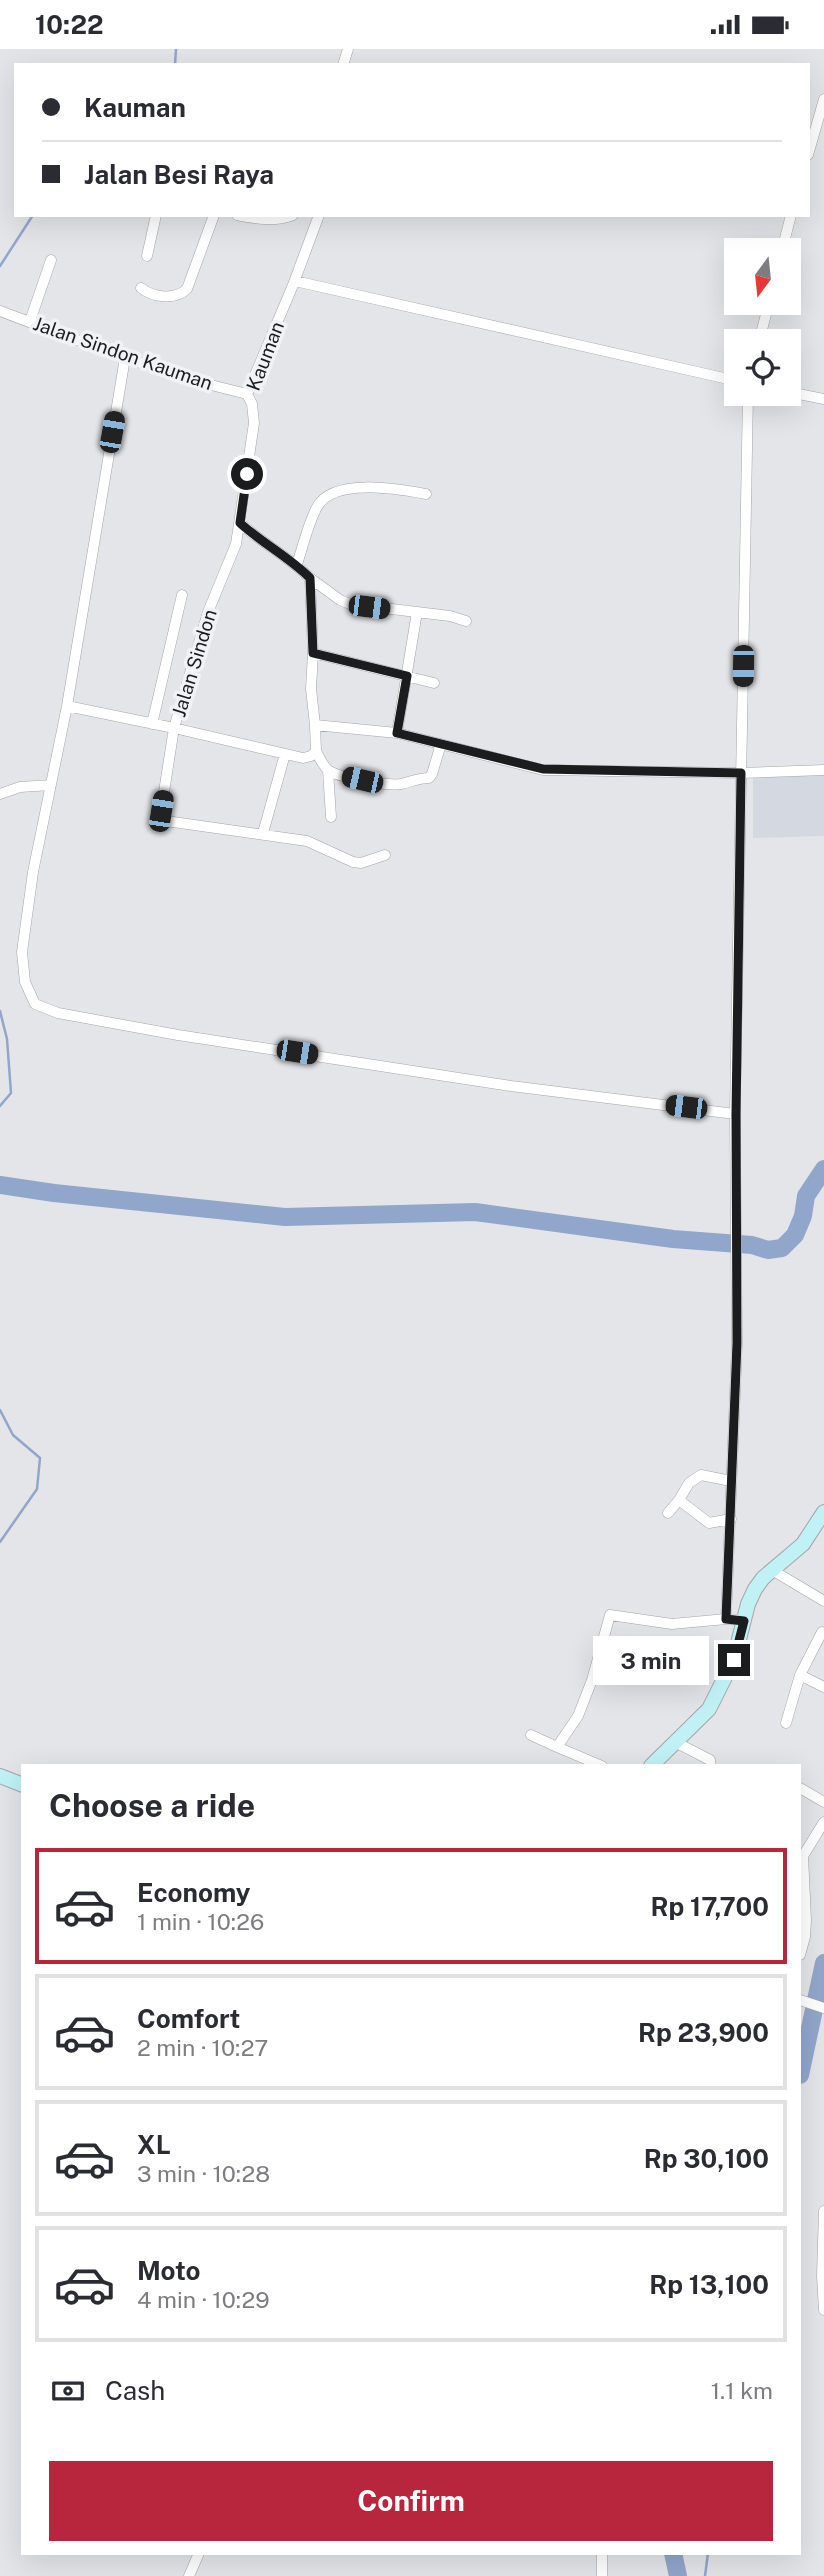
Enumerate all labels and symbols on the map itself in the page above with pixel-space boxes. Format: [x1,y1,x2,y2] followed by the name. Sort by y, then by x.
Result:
[724,238,802,315] north arrow
[30,312,216,394] street label: Jalan Sindon Kauman
[242,318,288,394] street label: Kauman
[99,409,126,455] car
[231,458,263,490] route start
[347,594,392,620] car
[167,607,221,719] street label: Jalan Sindon
[733,645,754,687] car
[340,765,385,795] car
[148,789,175,833] car
[275,1038,320,1066] car
[664,1094,709,1120] car
[594,1635,710,1685] callout: 3 min
[718,1644,750,1676] route end

